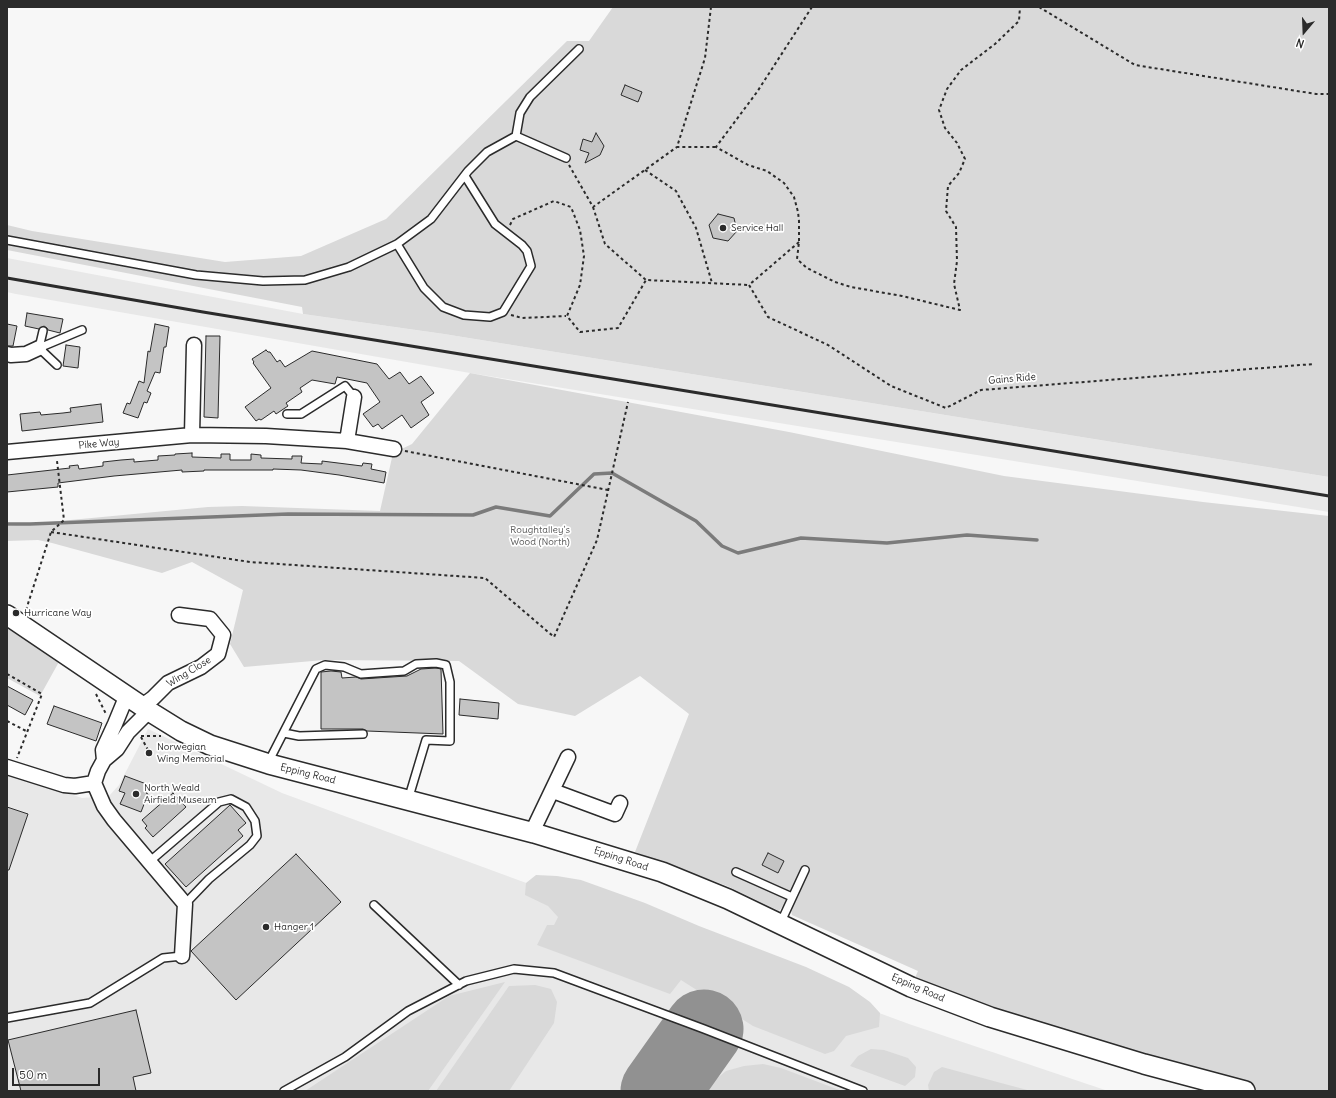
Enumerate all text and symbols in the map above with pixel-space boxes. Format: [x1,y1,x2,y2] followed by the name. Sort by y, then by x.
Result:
[1284,12,1324,52] north arrow
[1294,35,1306,51] text: N
[731,222,783,234] place label: Service Hall
[718,223,728,233] marker: Service Hall
[988,371,1036,387] street label: Gains Ride
[78,436,120,452] street label: Pike Way
[510,524,570,548] park label: Roughtalley's Wood (North)
[24,607,92,619] place label: Hurricane Way
[11,608,21,618] marker: Hurricane Way
[165,654,213,690] street label: Wing Close
[157,741,224,764] place label: Norwegian Wing Memorial
[144,748,154,758] marker: Norwegian Wing Memorial
[279,761,337,787] street label: Epping Road
[144,782,217,806] place label: North Weald Airfield Museum
[131,789,141,799] marker: North Weald Airfield Museum
[592,845,650,873] street label: Epping Road
[274,921,314,933] place label: Hanger 1
[261,922,271,932] marker: Hanger 1
[890,971,946,1005] street label: Epping Road
[14,1060,102,1086] scale bar
[19,1067,47,1082] text: 50 m

